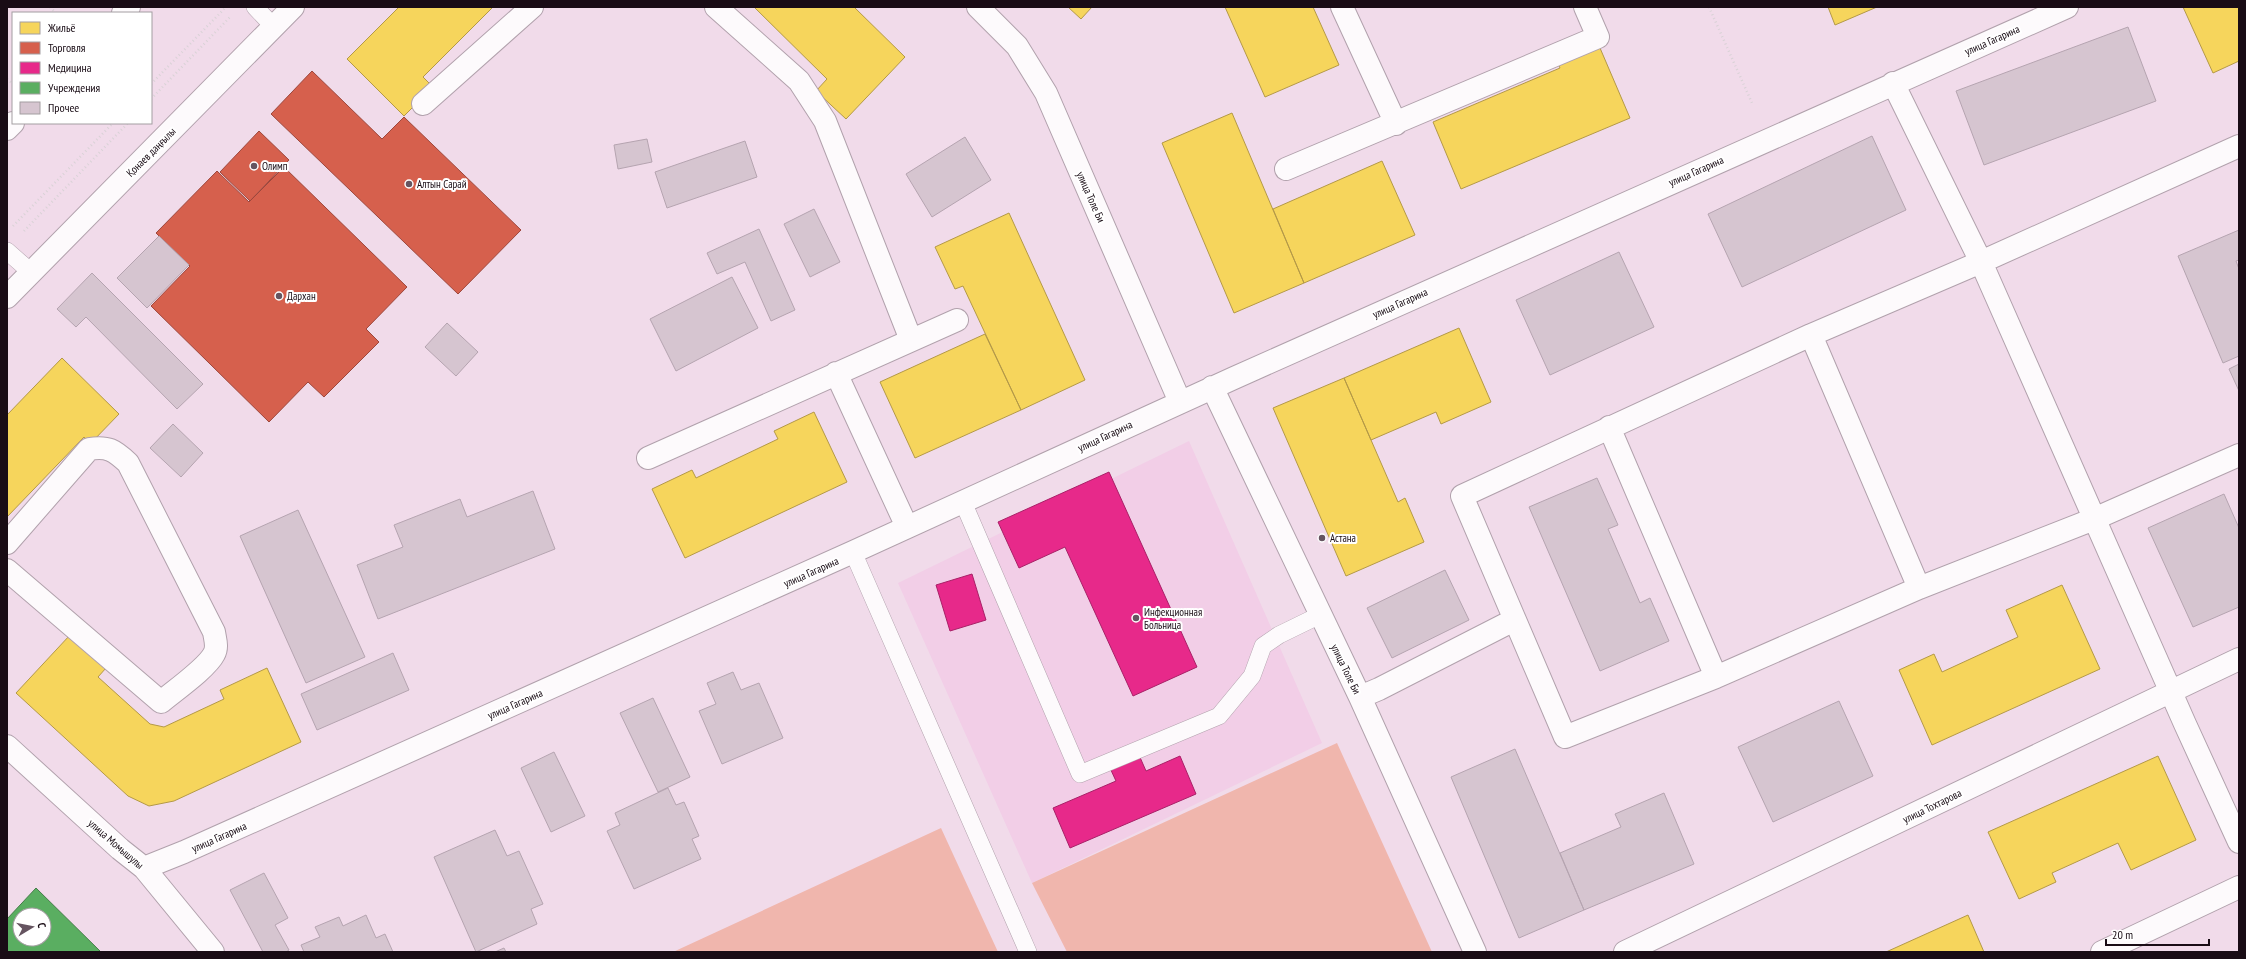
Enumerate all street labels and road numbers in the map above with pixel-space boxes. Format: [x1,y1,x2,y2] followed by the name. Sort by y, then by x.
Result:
[1962,22,2022,58] street label: улица Гагарина
[123,124,179,180] street label: Қонаев даңғылы
[1666,153,1726,189] street label: улица Гагарина
[1074,169,1108,225] street label: улица Толе Би
[1370,285,1430,321] street label: улица Гагарина
[1075,417,1135,455] street label: улица Гагарина
[781,554,841,590] street label: улица Гагарина
[1328,642,1364,697] street label: улица Толе Би
[485,686,545,722] street label: улица Гагарина
[1900,786,1964,826] street label: улица Тохтарова
[85,816,147,872] street label: улица Момышулы
[189,819,249,855] street label: улица Гагарина

